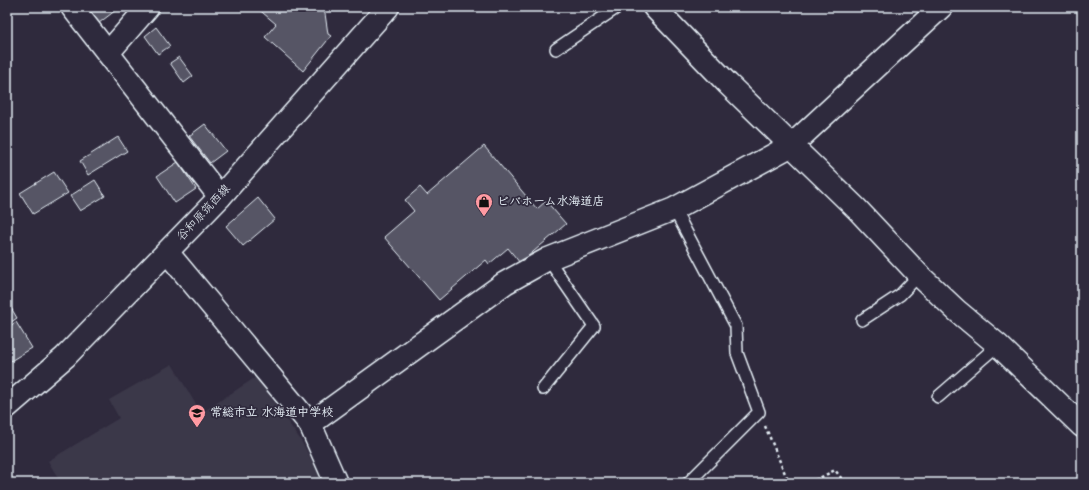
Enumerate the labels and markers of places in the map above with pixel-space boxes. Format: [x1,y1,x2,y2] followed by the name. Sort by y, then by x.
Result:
[474,192,494,217] shop icon: ビバホーム水海道店
[497,194,605,210] place label: ビバホーム水海道店
[187,403,207,428] school or university icon: 常総市立 水海道中学校
[210,405,333,421] place label: 常総市立 水海道中学校

